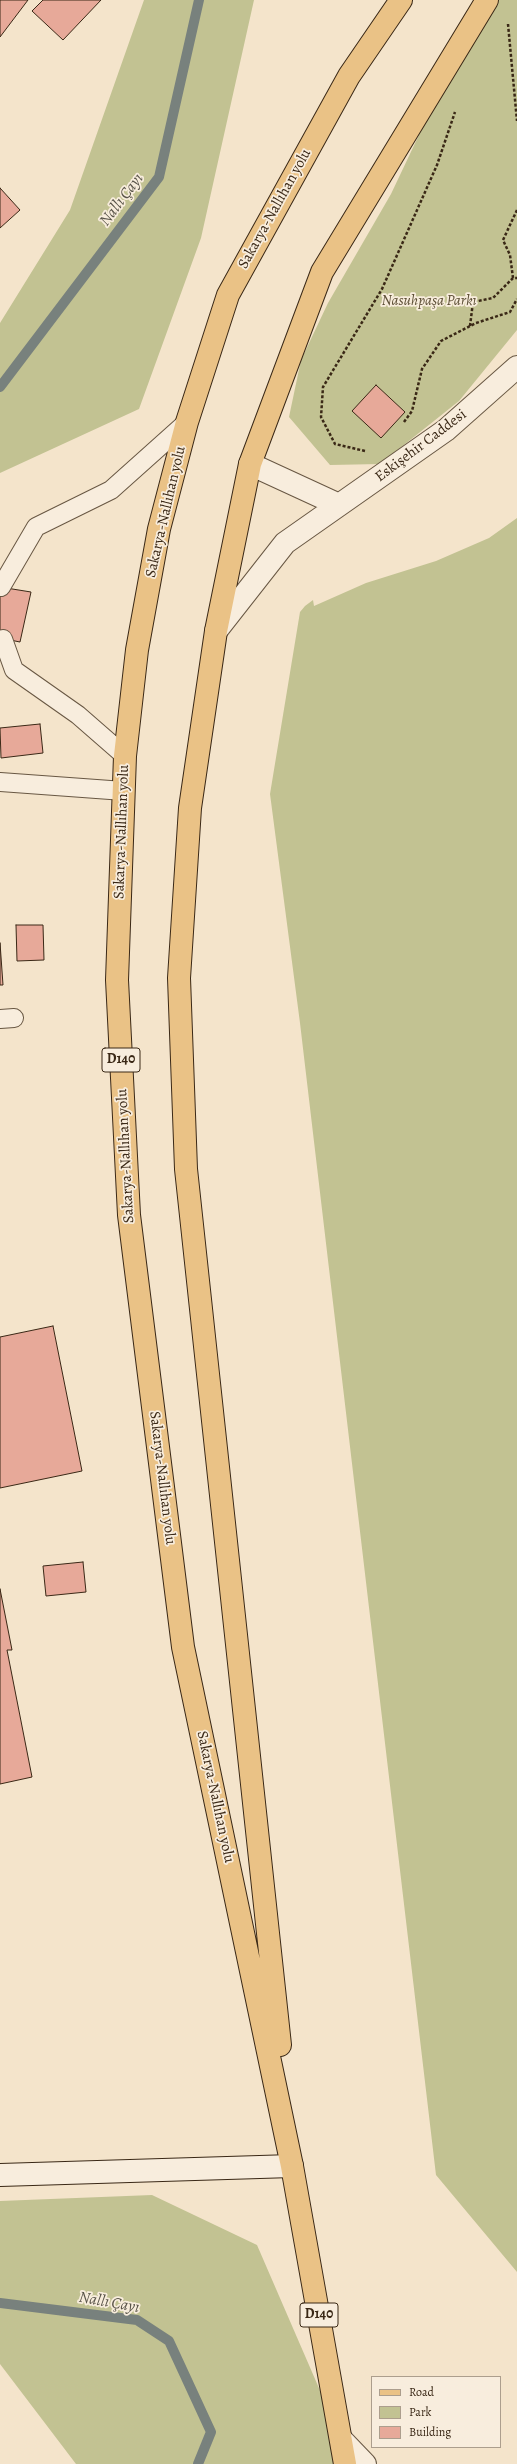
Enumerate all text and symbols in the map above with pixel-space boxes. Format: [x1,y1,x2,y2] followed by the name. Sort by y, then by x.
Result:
[235,146,315,272] street label: Sakarya-Nallıhan yolu
[96,170,148,230] water label: Nallı Çayı
[381,292,477,310] park label: Nasuhpaşa Parkı
[372,406,470,486] street label: Eskişehir Caddesi
[142,445,190,579] street label: Sakarya-Nallıhan yolu
[111,765,133,899] street label: Sakarya-Nallıhan yolu
[102,1048,140,1072] road number: D140
[113,1088,139,1224] street label: Sakarya-Nallıhan yolu
[145,1410,179,1546] street label: Sakarya-Nallıhan yolu
[192,1729,238,1865] street label: Sakarya-Nallıhan yolu
[77,2288,141,2318] water label: Nallı Çayı
[300,2303,338,2327] road number: D140
[371,2376,501,2448] legend
[409,2384,434,2400] text: Road
[409,2404,432,2420] text: Park
[409,2424,451,2440] text: Building

